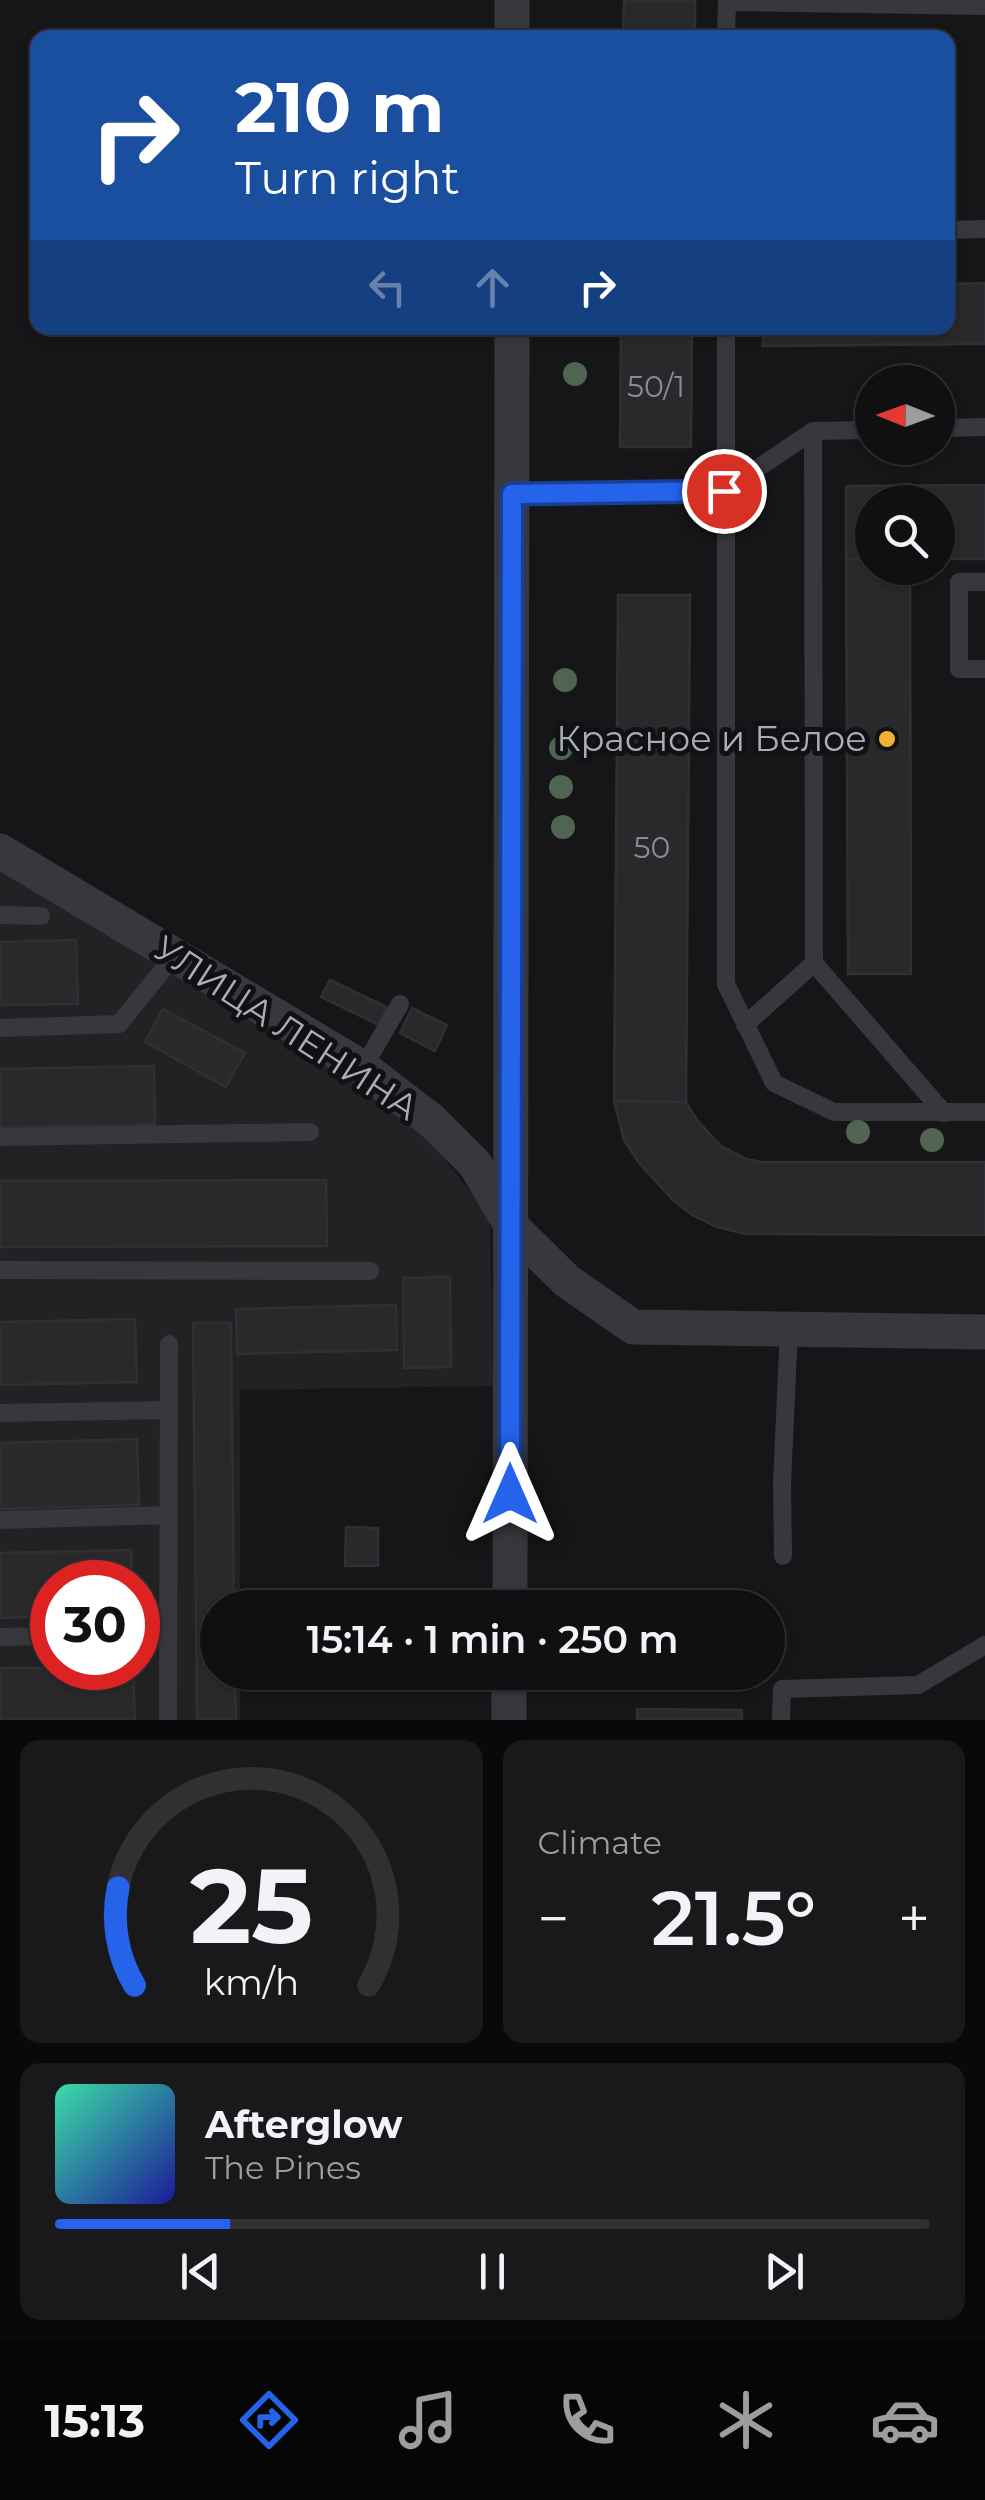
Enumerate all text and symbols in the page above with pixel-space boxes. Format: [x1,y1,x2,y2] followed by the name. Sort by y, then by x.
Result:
[235,64,445,150] text: 210 m
[70,70,200,200] icon: right
[235,150,460,205] text: Turn right
[360,260,415,315] icon: left
[465,260,520,315] icon: ahead
[570,260,625,315] icon: right
[855,365,955,465] north arrow
[855,365,955,585] map controls
[627,368,685,405] house number: 50/1
[682,449,767,534] pin
[697,464,752,519] icon: arrive
[855,485,955,585] button: search
[556,717,867,760] place label: Красное и Белое
[876,728,898,750] marker: Красное и Белое
[634,829,670,866] house number: 50
[146,926,426,1129] street label: УЛИЦА ЛЕНИНА
[458,1442,562,1546] position arrow
[30,1560,160,1690] speed limit sign: 30
[306,1616,679,1663] text: 15:14 · 1 min · 250 m
[538,1823,662,1862] text: Climate
[190,1842,313,1969] text: 25
[651,1872,816,1964] text: 21.5°
[538,1885,569,1952] text: −
[898,1885,930,1952] text: +
[204,1960,299,2004] text: km/h
[205,2101,403,2148] text: Afterglow
[205,2148,361,2187] text: The Pines
[173,2244,228,2299] icon: previous
[465,2244,520,2299] icon: pause
[757,2244,812,2299] icon: next
[234,2385,304,2455] icon: directions
[393,2385,463,2455] icon: music
[552,2385,622,2455] icon: phone
[711,2385,781,2455] icon: climate
[870,2385,940,2455] icon: car
[45,2393,145,2448] text: 15:13

